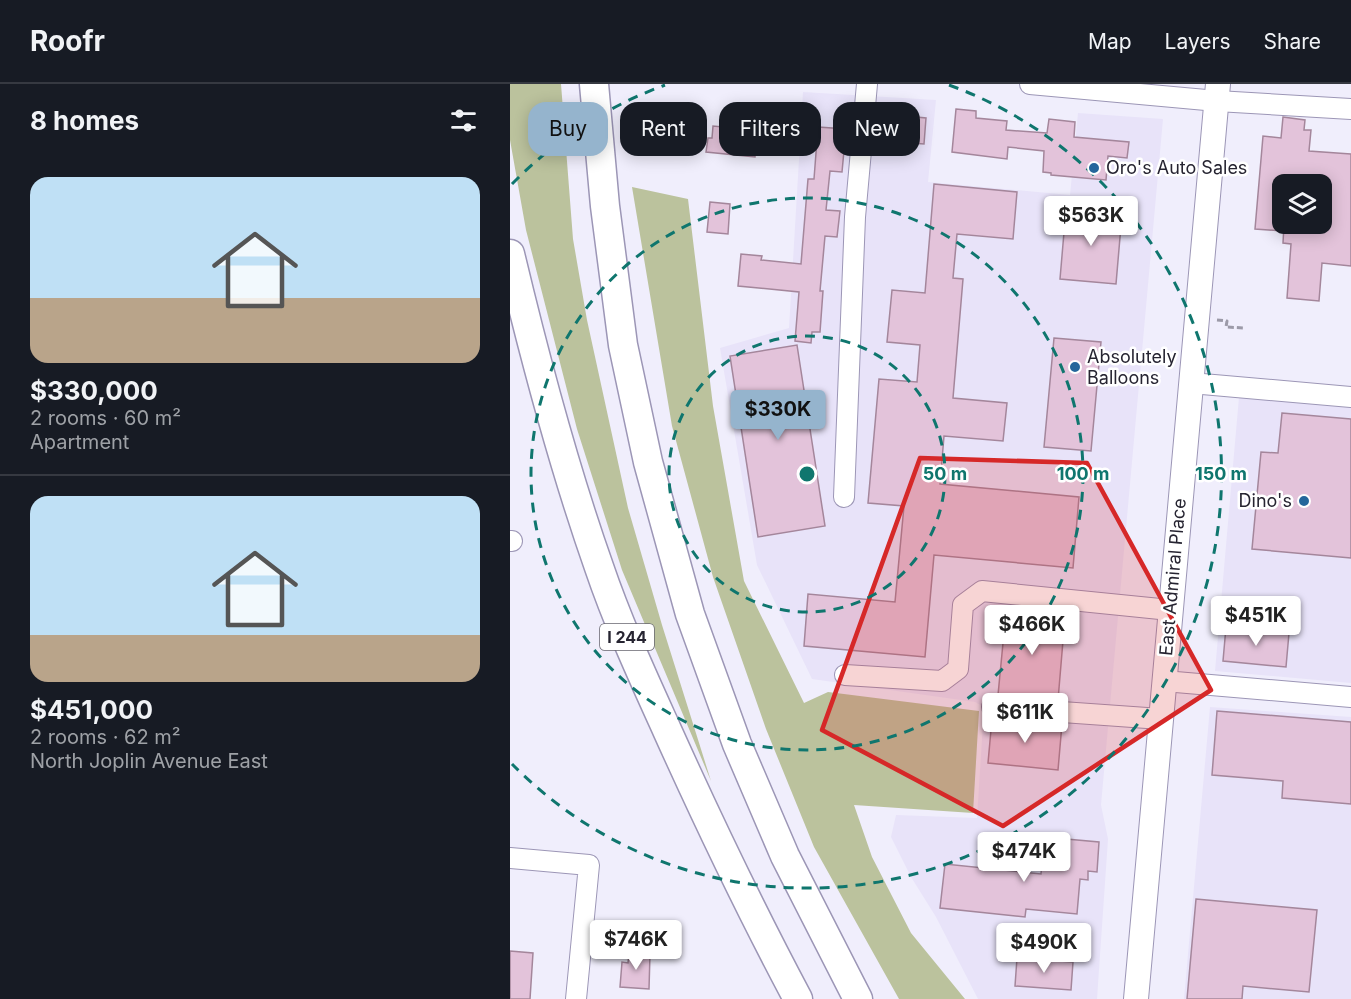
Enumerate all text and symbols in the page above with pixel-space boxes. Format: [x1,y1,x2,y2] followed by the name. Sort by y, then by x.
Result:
[30,24,105,58] text: Roofr
[1088,29,1132,54] text: Map
[1165,29,1231,54] text: Layers
[1264,29,1321,54] text: Share
[528,102,608,156] chip: Buy
[620,102,707,156] chip: Rent
[719,102,821,156] chip: Filters
[833,102,920,156] chip: New
[447,104,480,137] icon: filters
[30,105,139,136] text: 8 homes
[1106,157,1247,178] place label: Oro's Auto Sales
[1087,161,1101,175] marker: Oro's Auto Sales
[1272,174,1332,234] map controls
[1272,174,1332,234] button: layers
[1049,196,1133,247] pin: $563K
[1058,203,1124,227] text: $563K
[201,216,309,324] icon: home
[1087,346,1177,388] place label: Absolutely Balloons
[1068,360,1082,374] marker: Absolutely Balloons
[30,375,158,406] text: $330,000
[736,390,820,441] pin: $330K
[745,397,811,421] text: $330K
[30,406,181,430] text: 2 rooms · 60 m²
[30,430,129,454] text: Apartment
[923,463,967,484] text: 50 m
[1057,463,1109,484] text: 100 m
[1195,463,1247,484] text: 150 m
[797,464,817,484] centre of rings
[1239,490,1292,511] place label: Dino's
[1297,494,1311,508] marker: Dino's
[1155,497,1190,657] street label: East Admiral Place
[201,535,309,643] icon: home
[1214,596,1298,647] pin: $451K
[1225,603,1287,627] text: $451K
[990,605,1074,656] pin: $466K
[999,612,1065,636] text: $466K
[600,624,654,650] road number: I 244
[983,693,1067,744] pin: $611K
[30,694,153,725] text: $451,000
[996,700,1054,724] text: $611K
[30,725,181,749] text: 2 rooms · 62 m²
[30,749,268,773] text: North Joplin Avenue East
[982,832,1066,883] pin: $474K
[992,839,1057,863] text: $474K
[594,920,678,971] pin: $746K
[1002,923,1086,974] pin: $490K
[604,927,668,951] text: $746K
[1010,930,1078,954] text: $490K

